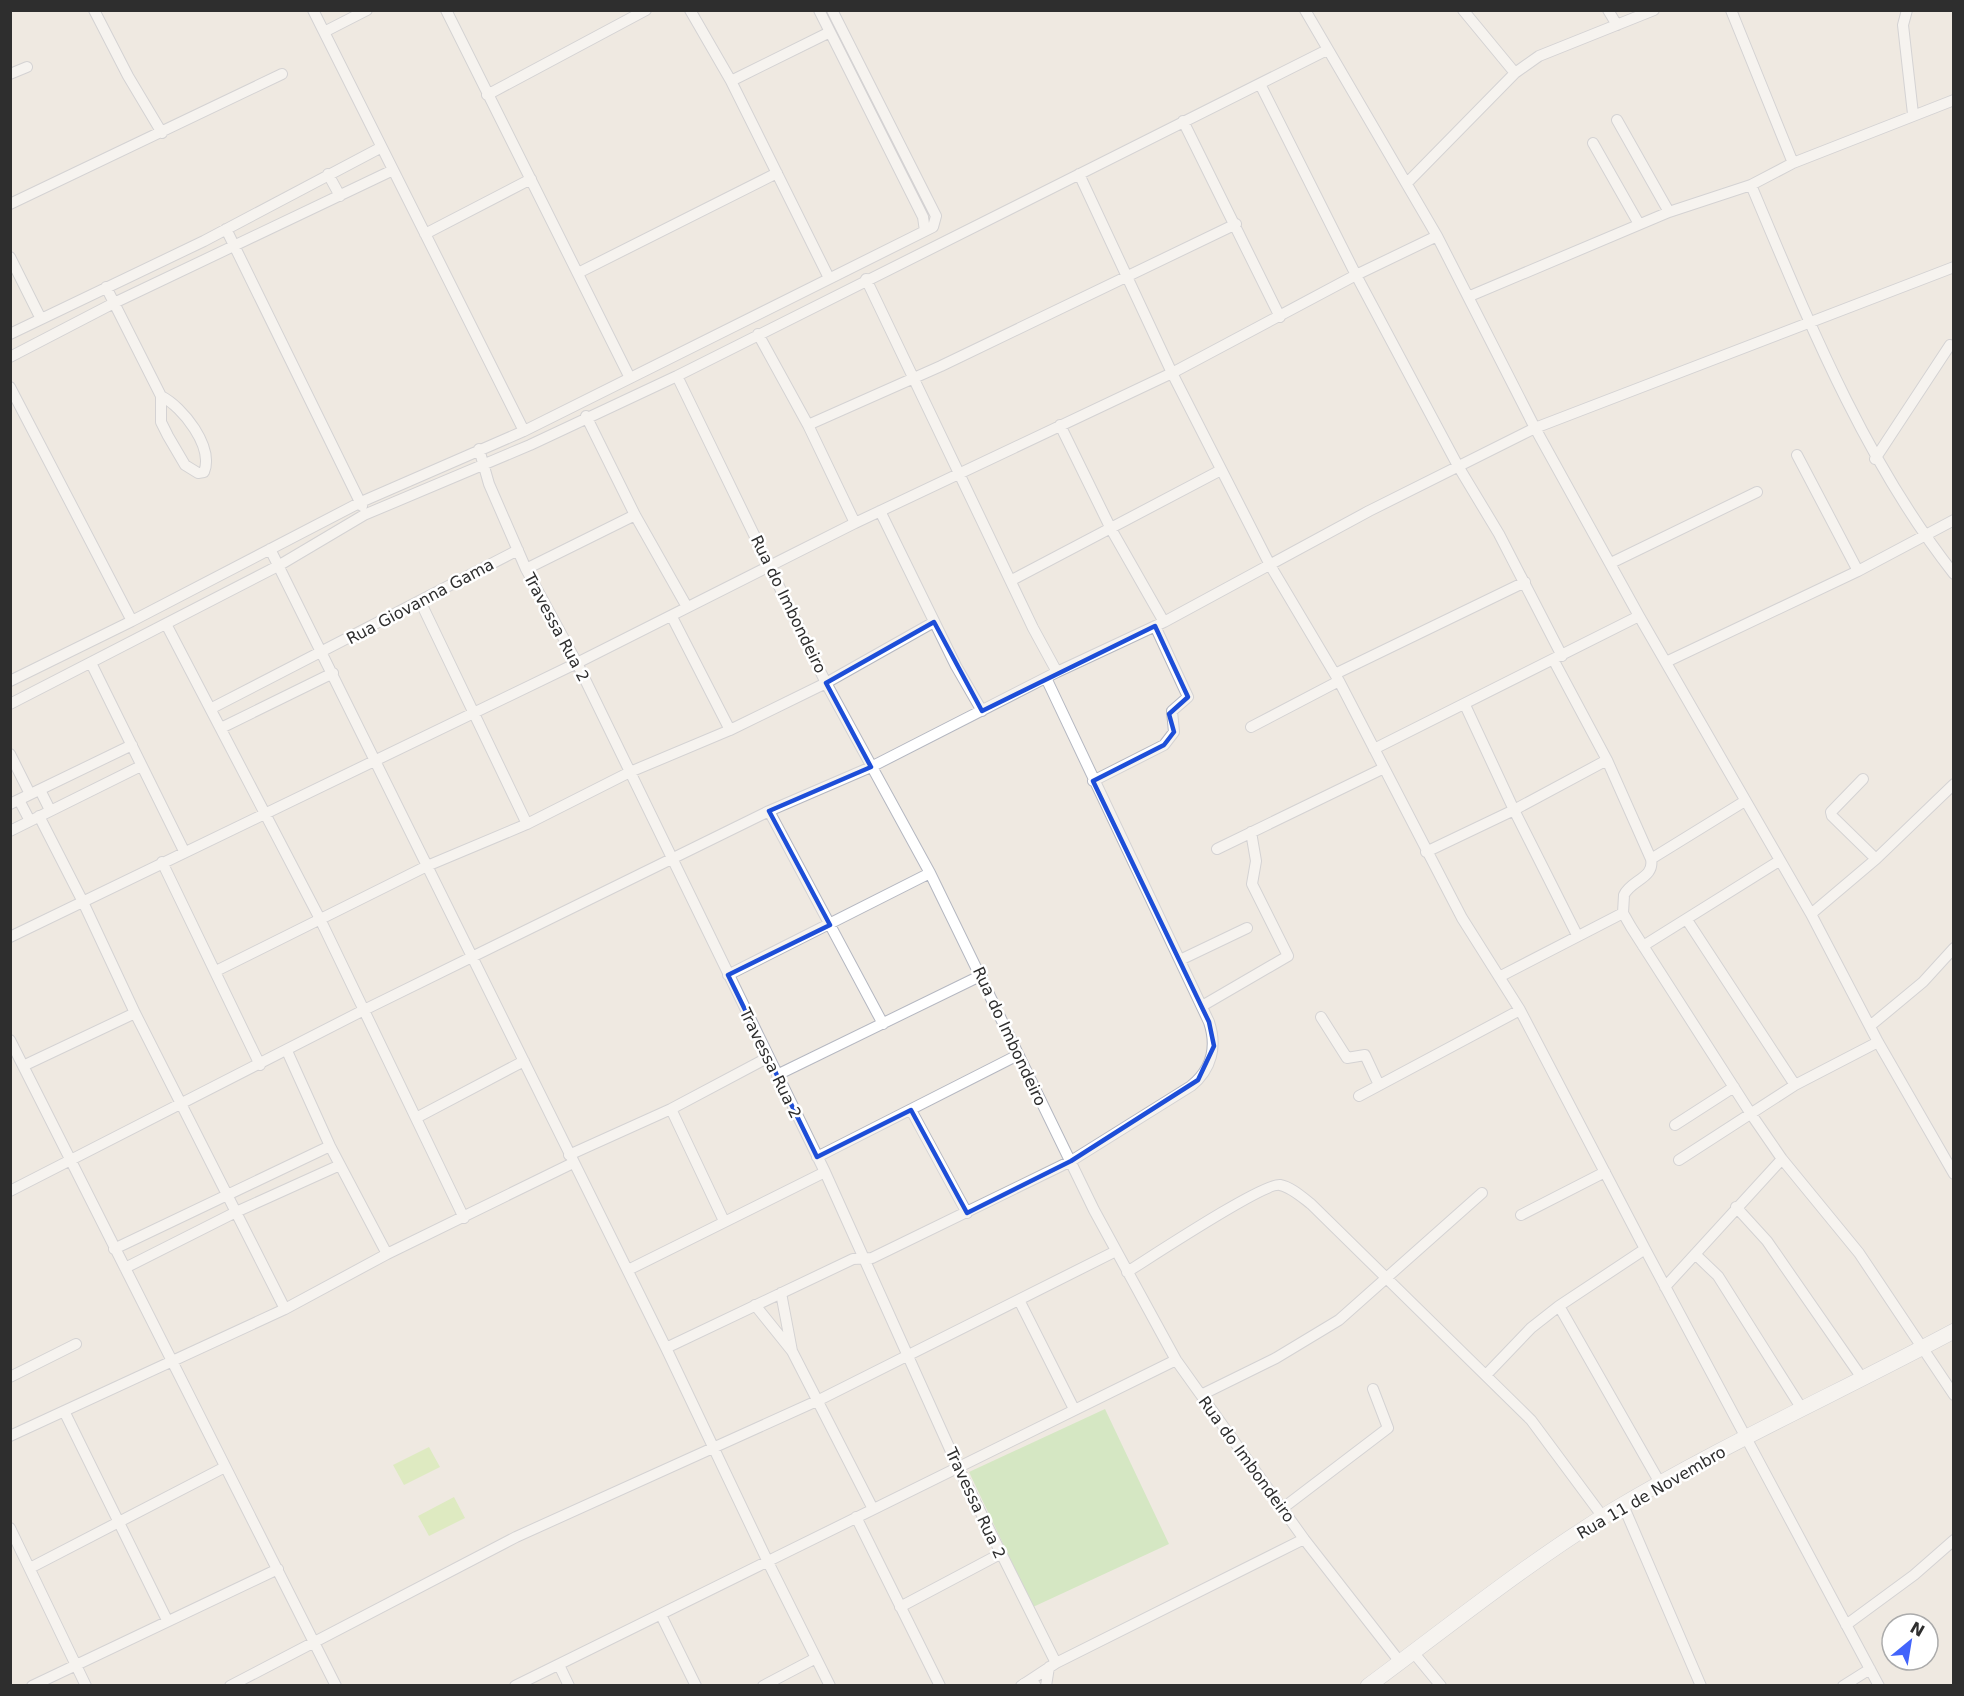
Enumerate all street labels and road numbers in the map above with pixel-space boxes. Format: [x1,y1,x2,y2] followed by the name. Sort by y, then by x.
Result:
[747,532,830,676] street label: Rua do Imbondeiro
[343,555,497,648] street label: Rua Giovanna Gama
[519,569,593,685] street label: Travessa Rua 2
[969,964,1050,1109] street label: Rua do Imbondeiro
[735,1004,805,1121] street label: Travessa Rua 2
[1194,1393,1299,1526] street label: Rua do Imbondeiro
[1573,1442,1729,1543] street label: Rua 11 de Novembro
[941,1444,1010,1562] street label: Travessa Rua 2

